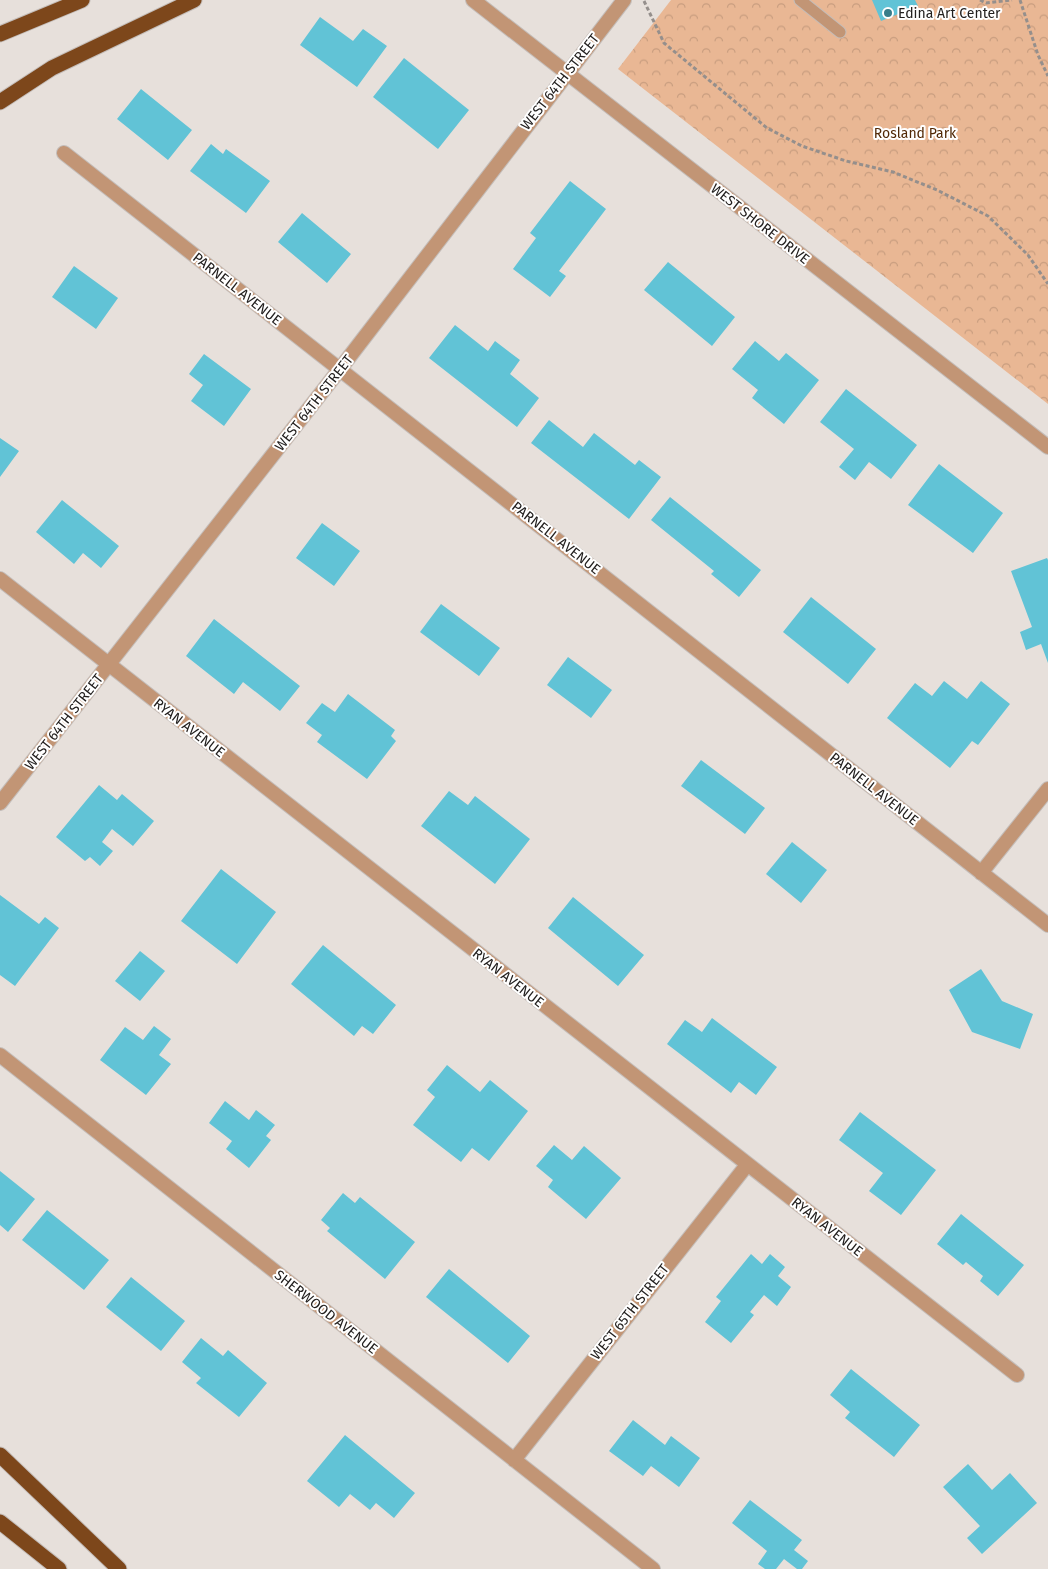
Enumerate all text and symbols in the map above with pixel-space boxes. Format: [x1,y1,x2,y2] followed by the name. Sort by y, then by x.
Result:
[898,5,1001,22] place label: Edina Art Center
[882,7,894,19] marker: Edina Art Center
[517,30,603,133] street label: WEST 64TH STREET
[874,125,957,142] park label: Rosland Park
[707,180,813,268] street label: WEST SHORE DRIVE
[189,249,285,329] street label: PARNELL AVENUE
[271,351,357,454] street label: WEST 64TH STREET
[508,498,604,578] street label: PARNELL AVENUE
[21,670,107,773] street label: WEST 64TH STREET
[150,695,228,761] street label: RYAN AVENUE
[826,749,922,829] street label: PARNELL AVENUE
[469,945,547,1011] street label: RYAN AVENUE
[788,1194,866,1260] street label: RYAN AVENUE
[587,1260,673,1363] street label: WEST 65TH STREET
[271,1266,381,1358] street label: SHERWOOD AVENUE

